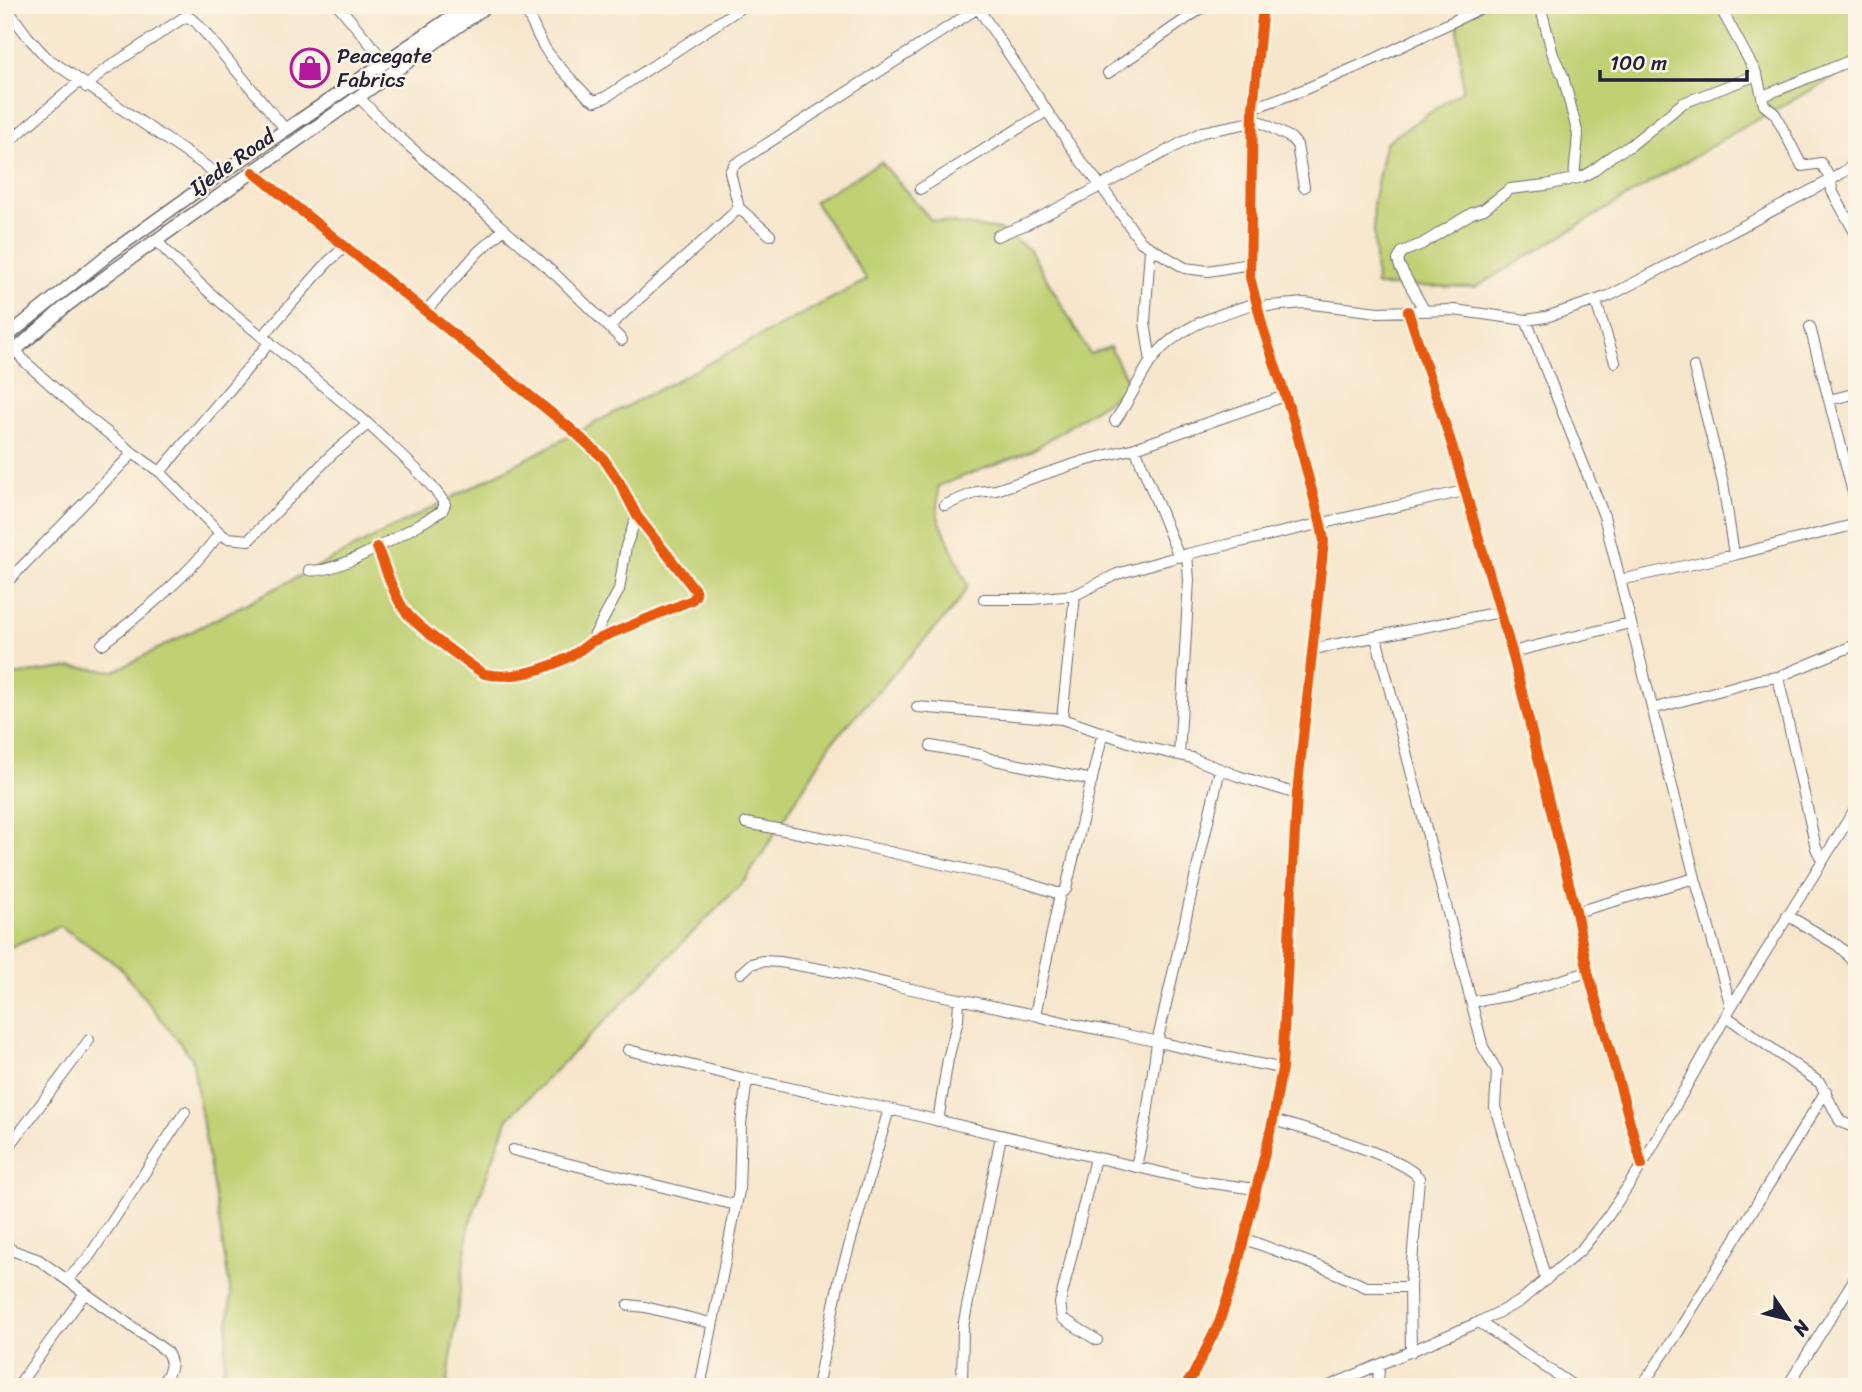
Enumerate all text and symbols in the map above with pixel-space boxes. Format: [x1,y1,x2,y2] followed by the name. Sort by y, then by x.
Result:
[337,37,432,99] place label: Peacegate Fabrics
[1600,38,1746,82] scale bar
[1610,44,1667,82] text: 100 m
[289,47,331,89] shop icon: Peacegate Fabrics
[180,117,285,206] street label: Ijede Road
[1754,1284,1824,1354] north arrow
[1784,1313,1819,1344] text: N

